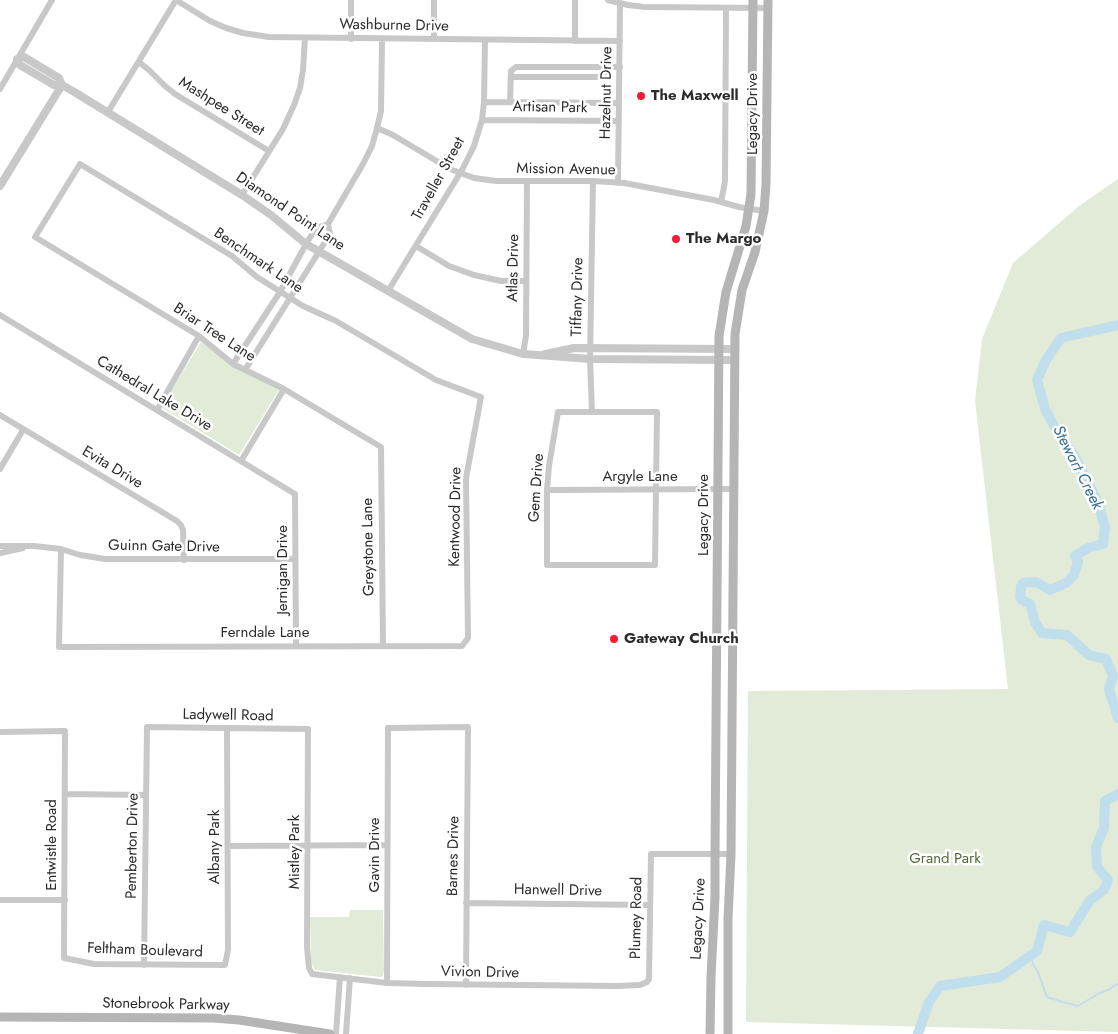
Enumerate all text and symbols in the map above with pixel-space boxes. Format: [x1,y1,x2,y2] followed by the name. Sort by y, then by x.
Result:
[339,16,449,36] street label: Washburne Drive
[597,46,617,140] street label: Hazelnut Drive
[744,73,762,155] street label: Legacy Drive
[175,74,267,140] street label: Mashpee Street
[651,87,739,105] place label: The Maxwell
[635,90,647,102] marker: The Maxwell
[512,98,588,118] street label: Artisan Park
[409,134,469,224] street label: Traveller Street
[516,160,616,180] street label: Mission Avenue
[232,169,348,255] street label: Diamond Point Lane
[210,225,306,297] street label: Benchmark Lane
[686,230,761,248] place label: The Margo
[670,233,682,245] marker: The Margo
[504,234,524,302] street label: Atlas Drive
[568,257,588,337] street label: Tiffany Drive
[169,300,259,366] street label: Briar Tree Lane
[93,352,215,436] street label: Cathedral Lake Drive
[1048,423,1106,513] water label: Stewart Creek
[78,443,146,493] street label: Evita Drive
[526,453,548,523] street label: Gem Drive
[446,467,466,567] street label: Kentwood Drive
[602,468,678,486] street label: Argyle Lane
[695,474,713,556] street label: Legacy Drive
[359,498,379,596] street label: Greystone Lane
[274,525,292,615] street label: Jernigan Drive
[108,537,220,557] street label: Guinn Gate Drive
[221,624,309,642] street label: Ferndale Lane
[624,630,739,648] place label: Gateway Church
[608,633,620,645] marker: Gateway Church
[182,706,274,726] street label: Ladywell Road
[123,793,143,899] street label: Pemberton Drive
[43,799,61,891] street label: Entwistle Road
[206,810,224,884] street label: Albany Park
[286,815,304,889] street label: Mistley Park
[444,816,464,896] street label: Barnes Drive
[366,818,384,892] street label: Gavin Drive
[909,850,981,868] park label: Grand Park
[627,877,647,959] street label: Plumey Road
[688,878,710,960] street label: Legacy Drive
[514,881,602,901] street label: Hanwell Drive
[87,940,203,962] street label: Feltham Boulevard
[441,963,519,983] street label: Vivion Drive
[102,995,230,1015] street label: Stonebrook Parkway

